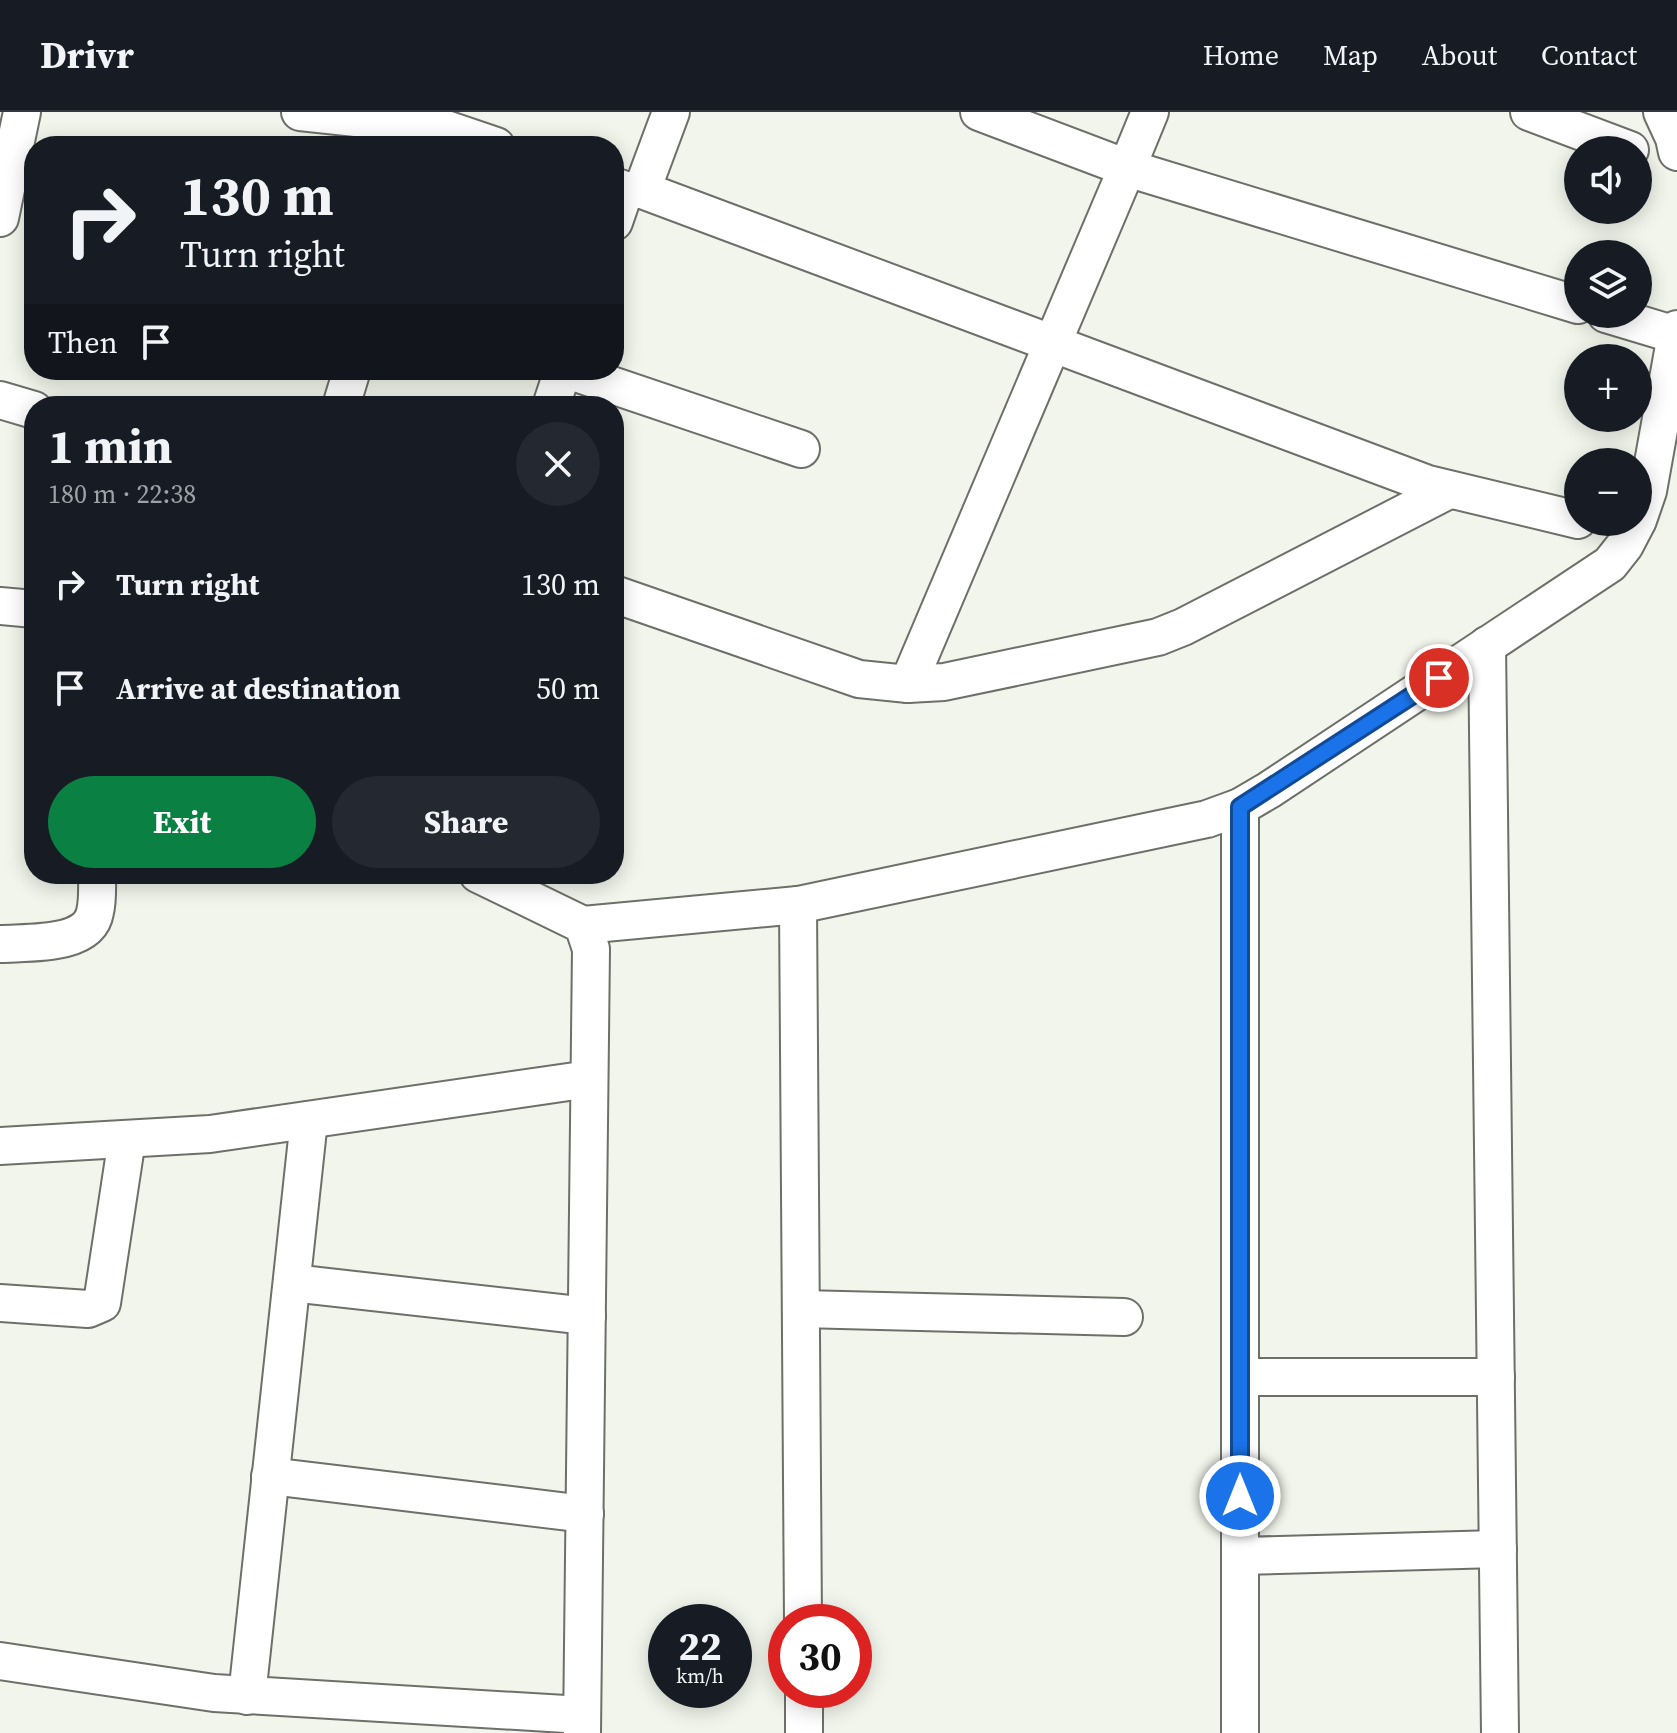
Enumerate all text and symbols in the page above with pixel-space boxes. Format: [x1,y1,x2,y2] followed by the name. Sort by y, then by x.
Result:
[40,29,134,81] text: Drivr
[1203,36,1279,74] text: Home
[1323,36,1378,74] text: Map
[1422,36,1497,74] text: About
[1541,36,1637,74] text: Contact
[1564,136,1652,536] map controls
[1564,136,1652,224] button: sound
[180,157,334,234] text: 130 m
[48,168,152,272] icon: right
[180,230,345,279] text: Turn right
[1564,240,1652,328] button: layers
[134,320,178,364] icon: arrive
[48,322,118,363] text: Then
[1564,344,1652,432] button: +
[48,413,173,479] text: 1 min
[516,422,600,506] button: close
[1564,448,1652,536] button: −
[48,476,196,512] text: 180 m · 22:38
[48,562,92,606] icon: right
[116,564,259,605] text: Turn right
[521,564,600,605] text: 130 m
[1405,644,1473,712] pin
[1417,656,1461,700] icon: arrive
[48,666,92,710] icon: arrive
[116,668,401,709] text: Arrive at destination
[536,668,600,709] text: 50 m
[48,776,316,868] button: Exit
[332,776,600,868] button: Share
[1198,1454,1282,1538] position arrow
[768,1604,872,1708] speed limit sign: 30
[678,1619,722,1673] text: 22
[676,1662,724,1690] text: km/h

